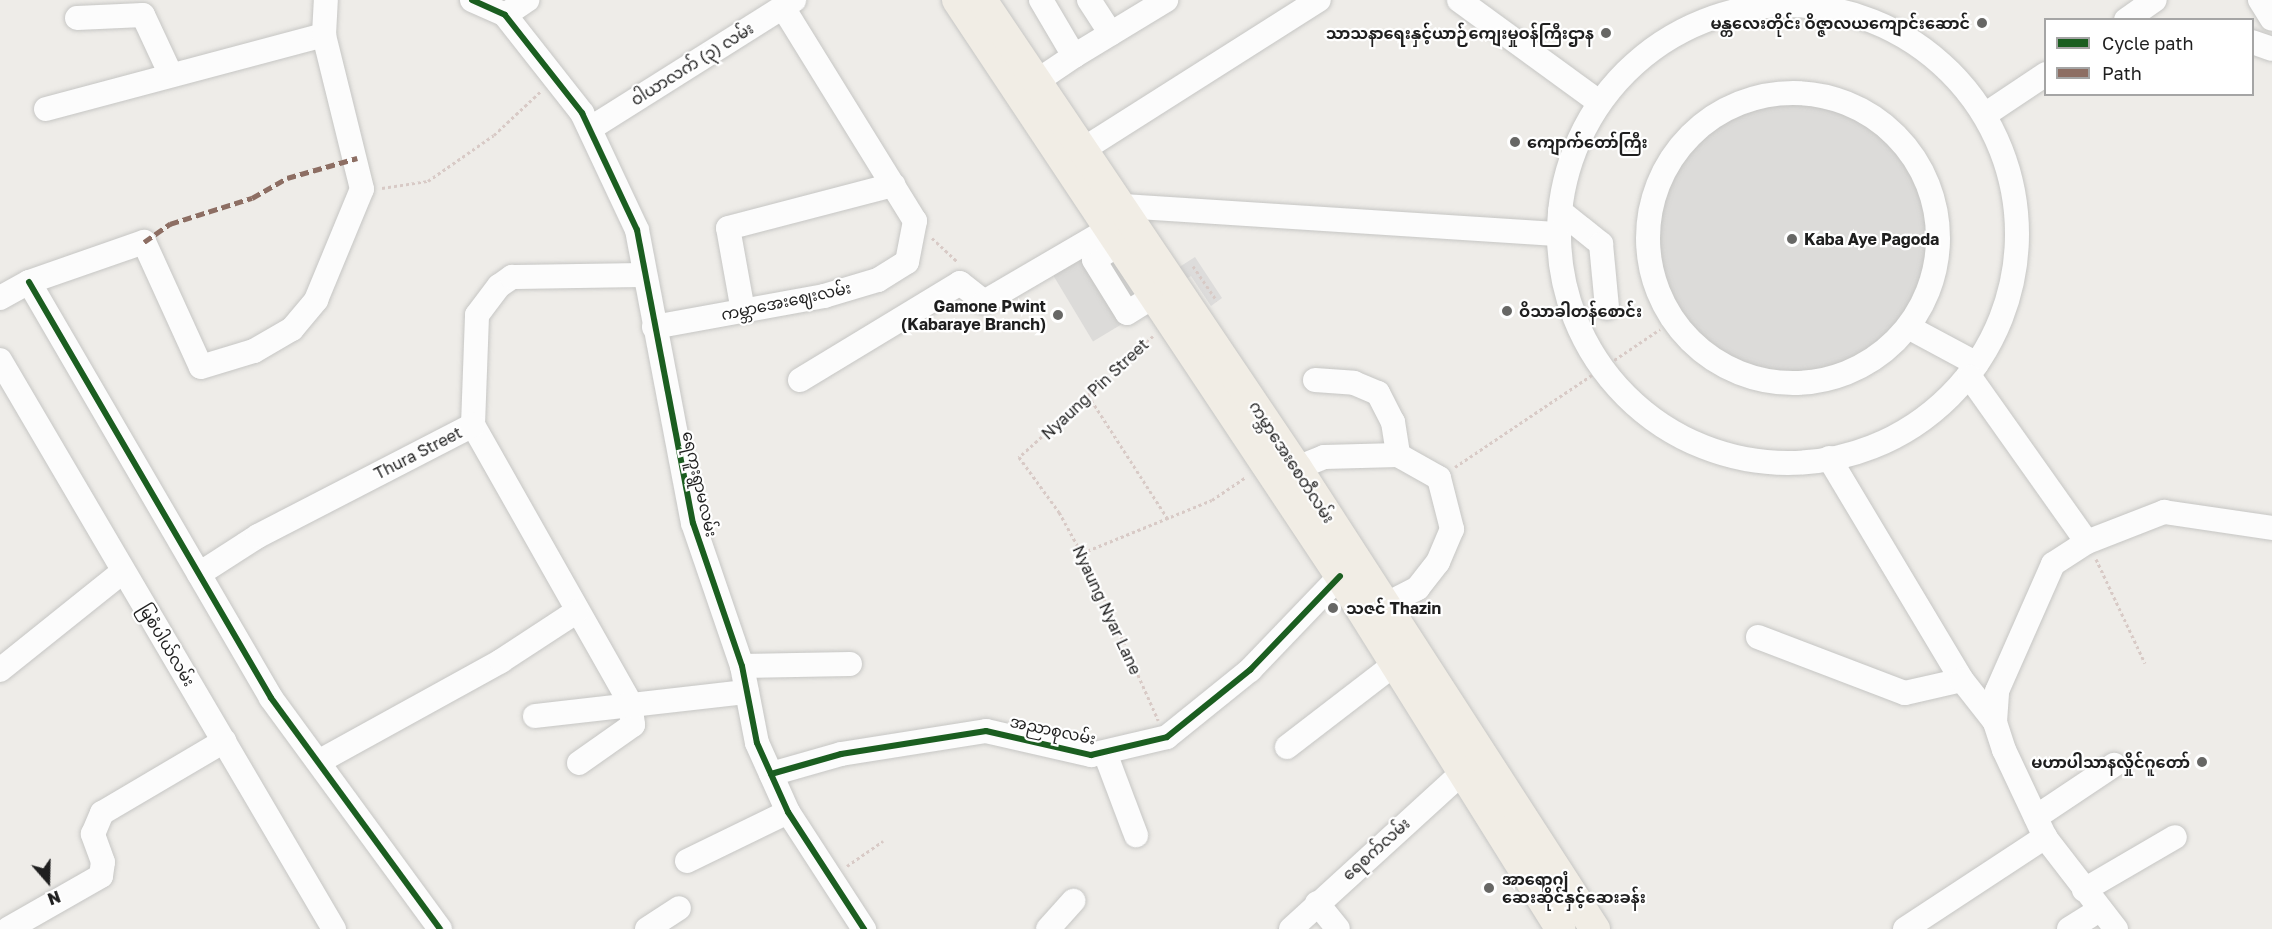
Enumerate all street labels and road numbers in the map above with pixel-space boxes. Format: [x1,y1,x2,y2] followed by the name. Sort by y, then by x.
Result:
[627,19,757,109] street label: ဝါယာလက် (၃) လမ်း
[719,278,853,324] street label: ကမ္ဘာအေးဈေးလမ်း
[1038,335,1152,443] street label: Nyaung Pin Street
[1245,397,1339,527] street label: ကမ္ဘာအေးစေတီလမ်း
[371,423,465,483] street label: Thura Street
[679,429,721,539] street label: ရေကူးရွာမလမ်း
[1069,542,1145,678] street label: Nyaung Nyar Lane
[135,600,199,690] street label: မြစံပါယ်လမ်း
[1008,712,1098,748] street label: အညာစုလမ်း
[1338,814,1414,884] street label: ရေစက်လမ်း

